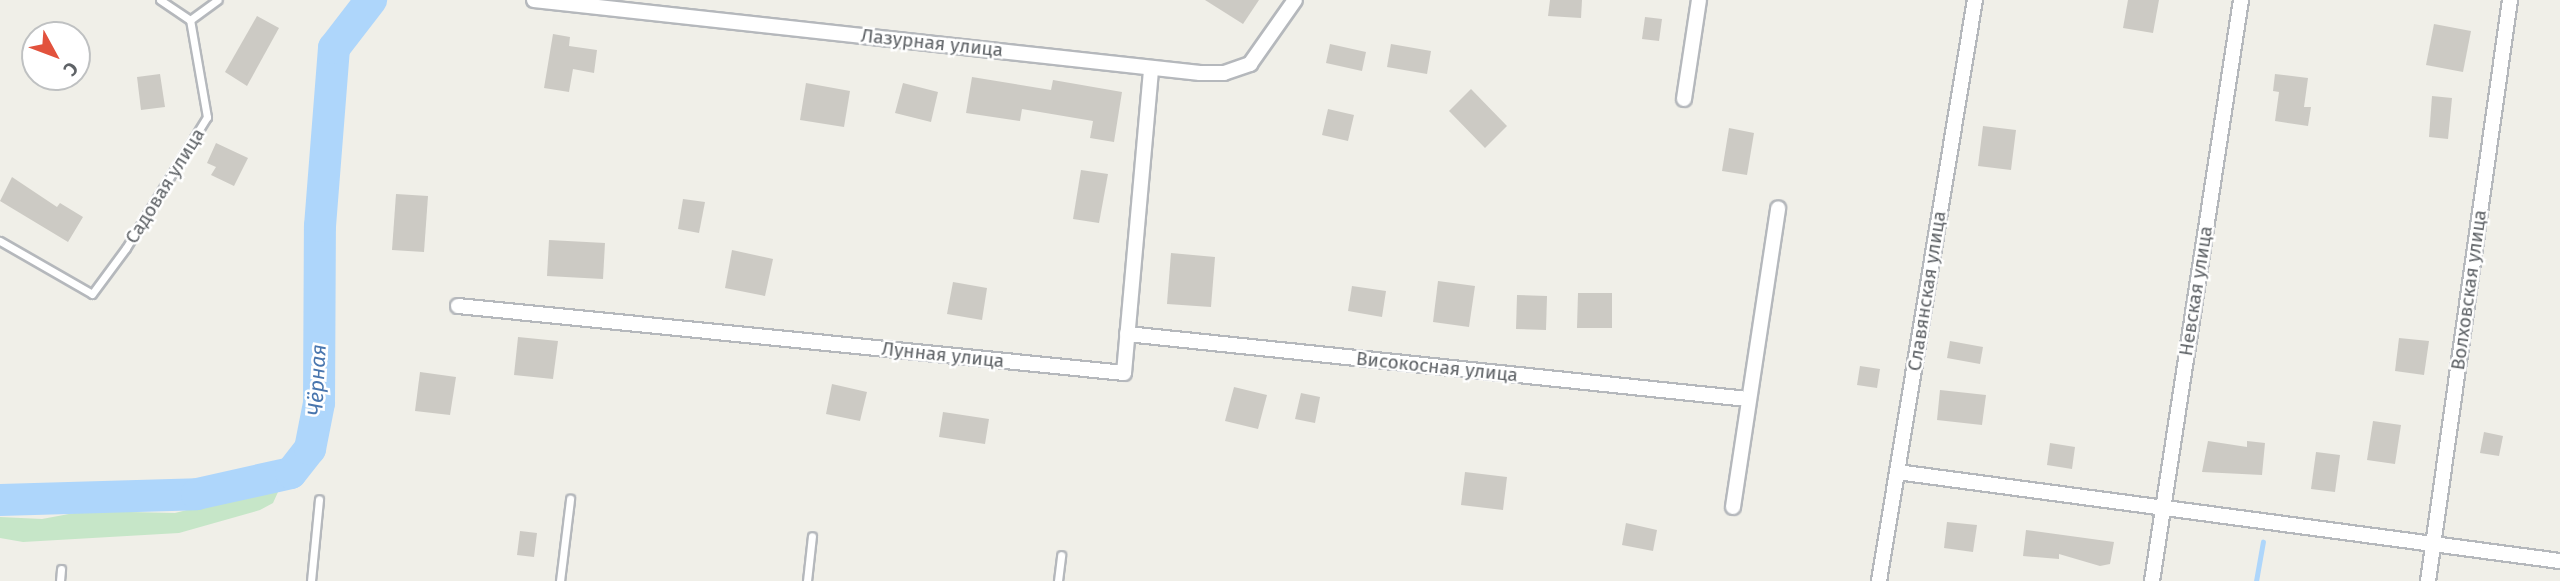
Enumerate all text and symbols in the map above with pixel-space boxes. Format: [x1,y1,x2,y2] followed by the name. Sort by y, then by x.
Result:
[21,21,91,91] north arrow
[860,24,1004,62] street label: Лазурная улица
[58,57,83,80] text: С
[120,124,210,248] street label: Садовая улица
[2446,208,2492,372] street label: Волховская улица
[1903,209,1951,373] street label: Славянская улица
[2174,224,2218,358] street label: Невская улица
[881,337,1005,373] street label: Лунная улица
[303,344,331,416] water label: Чёрная
[1355,347,1519,387] street label: Високосная улица

